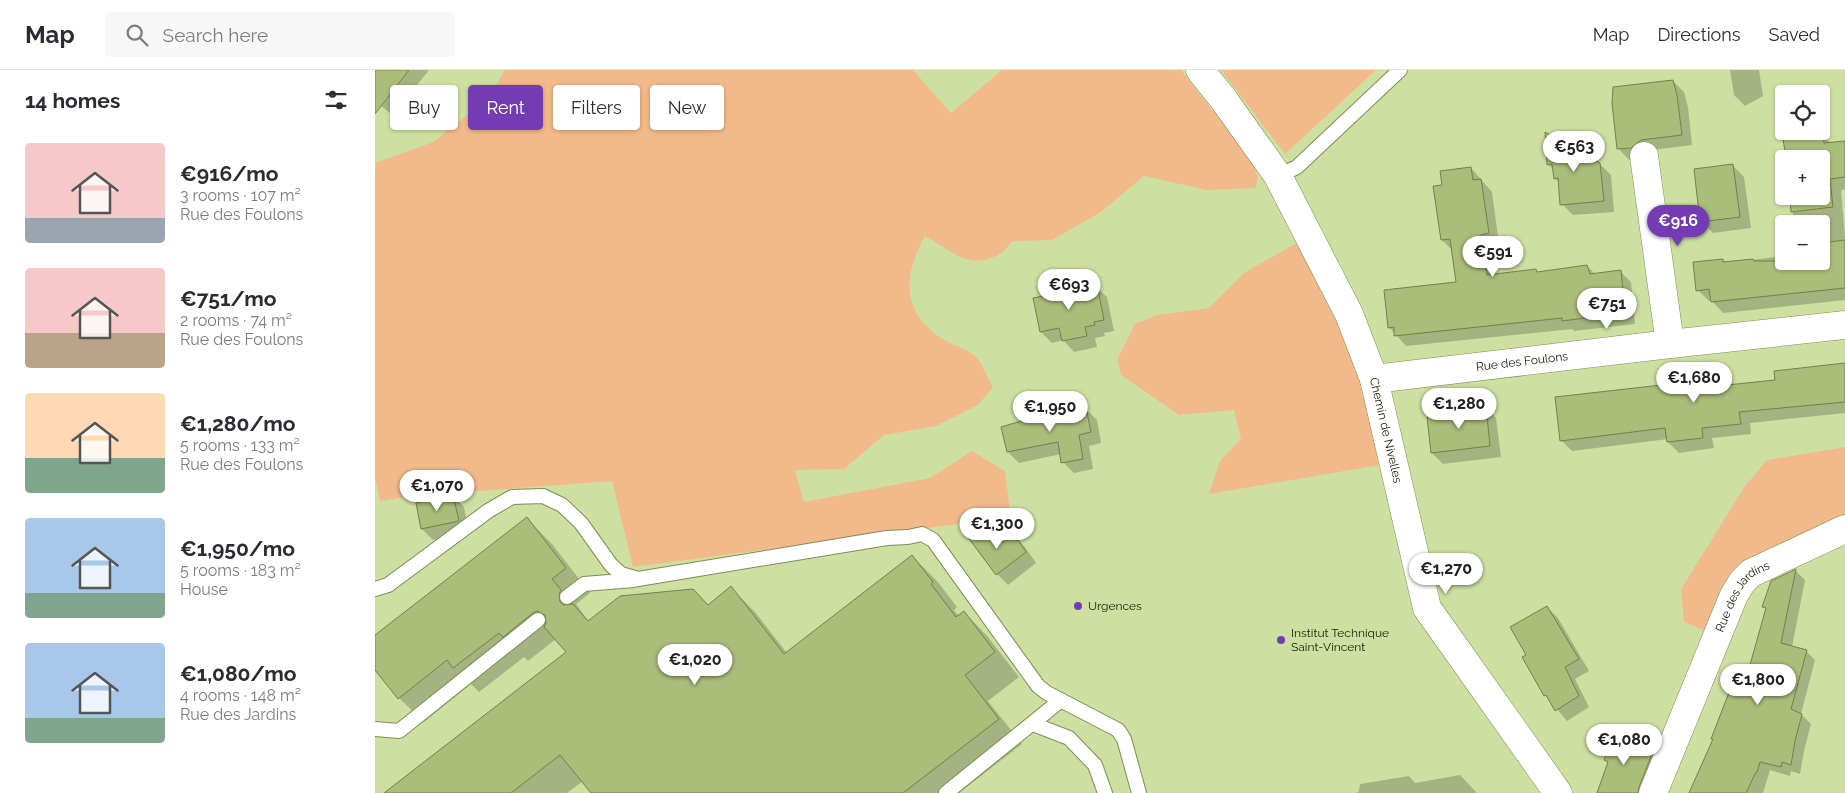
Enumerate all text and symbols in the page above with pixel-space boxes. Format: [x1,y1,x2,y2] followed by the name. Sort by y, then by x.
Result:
[105,12,455,57] search box
[25,20,75,49] text: Map
[123,21,151,49] icon: search
[163,24,268,46] text: Search here
[1593,24,1629,45] text: Map
[1657,24,1741,45] text: Directions
[1769,24,1820,45] text: Saved
[390,85,458,130] chip: Buy
[468,85,543,130] chip: Rent
[553,85,640,130] chip: Filters
[650,85,724,130] chip: New
[1775,85,1830,270] map controls
[1775,85,1830,140] button: locate
[322,86,350,114] icon: filters
[25,88,120,113] text: 14 homes
[1544,131,1604,173] pin: €563
[1554,137,1594,156] text: €563
[1775,150,1830,205] button: +
[180,161,279,186] text: €916/mo
[65,163,125,223] icon: home
[180,186,301,205] text: 3 rooms · 107 m²
[1648,204,1708,247] pin: €916
[180,205,303,224] text: Rue des Foulons
[1658,211,1698,230] text: €916
[1775,215,1830,270] button: −
[1463,236,1523,278] pin: €591
[1474,242,1512,261] text: €591
[1039,268,1099,311] pin: €693
[1049,275,1089,294] text: €693
[180,286,277,311] text: €751/mo
[65,288,125,348] icon: home
[1577,288,1637,330] pin: €751
[1588,294,1626,313] text: €751
[180,311,292,330] text: 2 rooms · 74 m²
[180,330,303,349] text: Rue des Foulons
[1475,349,1569,374] street label: Rue des Foulons
[1653,362,1735,404] pin: €1,680
[1667,368,1721,387] text: €1,680
[1367,376,1405,485] street label: Chemin de Nivelles
[1418,388,1500,430] pin: €1,280
[1009,390,1091,433] pin: €1,950
[1433,394,1485,413] text: €1,280
[1024,397,1076,416] text: €1,950
[180,411,295,436] text: €1,280/mo
[65,413,125,473] icon: home
[180,436,300,455] text: 5 rooms · 133 m²
[180,455,303,474] text: Rue des Foulons
[396,470,478,512] pin: €1,070
[410,476,464,495] text: €1,070
[956,508,1038,550] pin: €1,300
[971,514,1023,533] text: €1,300
[180,536,295,561] text: €1,950/mo
[65,538,125,598] icon: home
[1405,552,1487,595] pin: €1,270
[1713,558,1772,634] street label: Rue des Jardins
[1420,559,1472,578] text: €1,270
[180,561,301,580] text: 5 rooms · 183 m²
[180,580,228,599] text: House
[1088,599,1142,613] place label: Urgences
[1072,600,1084,612] marker: Urgences
[1291,626,1389,654] place label: Institut Technique Saint-Vincent
[1275,634,1287,646] marker: Institut Technique Saint-Vincent
[654,644,736,686] pin: €1,020
[668,650,722,669] text: €1,020
[180,661,297,686] text: €1,080/mo
[65,663,125,723] icon: home
[1717,664,1799,706] pin: €1,800
[1731,670,1785,689] text: €1,800
[180,686,301,705] text: 4 rooms · 148 m²
[180,705,296,724] text: Rue des Jardins
[1583,724,1665,766] pin: €1,080
[1597,730,1651,749] text: €1,080

